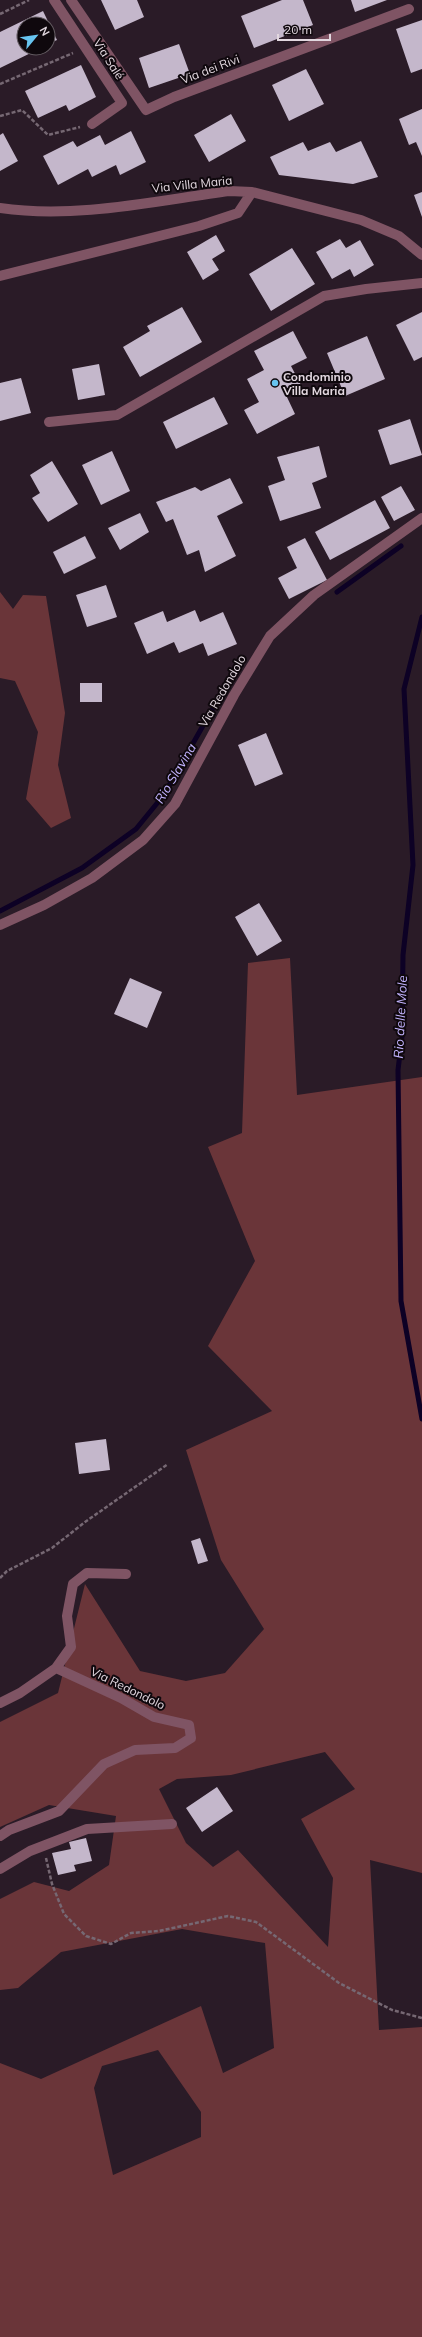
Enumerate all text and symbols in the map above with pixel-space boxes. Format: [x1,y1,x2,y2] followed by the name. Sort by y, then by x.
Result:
[16,16,56,56] north arrow
[278,16,330,42] scale bar
[284,22,312,37] text: 20 m
[37,24,53,38] text: N
[90,36,128,82] street label: Via Salé
[179,51,242,87] street label: Via dei Rivi
[151,172,233,196] street label: Via Villa Maria
[282,369,351,398] place label: Condominio Villa Maria
[270,378,280,388] marker: Condominio Villa Maria
[195,652,249,730] street label: Via Redondolo
[151,740,199,806] water label: Rio Slavina
[390,975,410,1059] water label: Rio delle Mole
[88,1663,168,1713] street label: Via Redondolo

